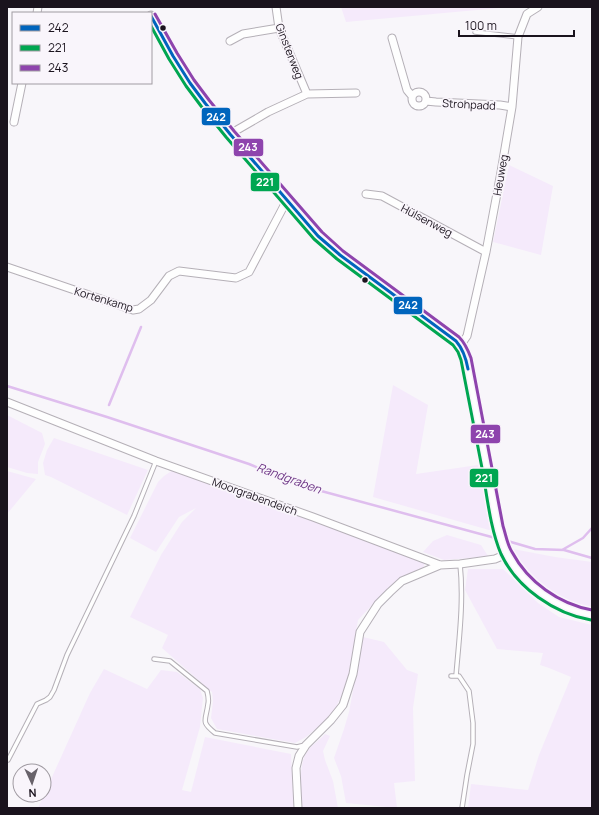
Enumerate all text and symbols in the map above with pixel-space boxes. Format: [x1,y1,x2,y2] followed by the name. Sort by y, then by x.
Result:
[12,12,152,84] legend
[459,12,574,38] scale bar
[465,17,497,34] text: 100 m
[48,19,69,36] text: 242
[273,21,307,81] street label: Ginsterweg
[158,23,168,33] unlabelled marker
[48,39,66,56] text: 221
[48,59,68,76] text: 243
[442,95,496,113] street label: Strohpadd
[201,107,231,126] line badge: 242
[206,109,226,124] text: 242
[233,138,264,157] line badge: 243
[238,139,258,154] text: 243
[489,153,511,197] street label: Heuweg
[250,172,280,192] line badge: 221
[256,174,274,189] text: 221
[399,200,455,240] street label: Hülsenweg
[360,275,370,285] unlabelled marker
[73,283,136,315] street label: Kortenkamp
[393,296,423,315] line badge: 242
[398,297,418,312] text: 242
[470,424,501,444] line badge: 243
[475,426,495,441] text: 243
[254,458,324,498] water label: Randgraben
[469,468,499,488] line badge: 221
[475,470,493,485] text: 221
[210,474,300,518] street label: Moorgrabendeich
[12,763,52,803] north arrow
[28,786,37,801] text: N

